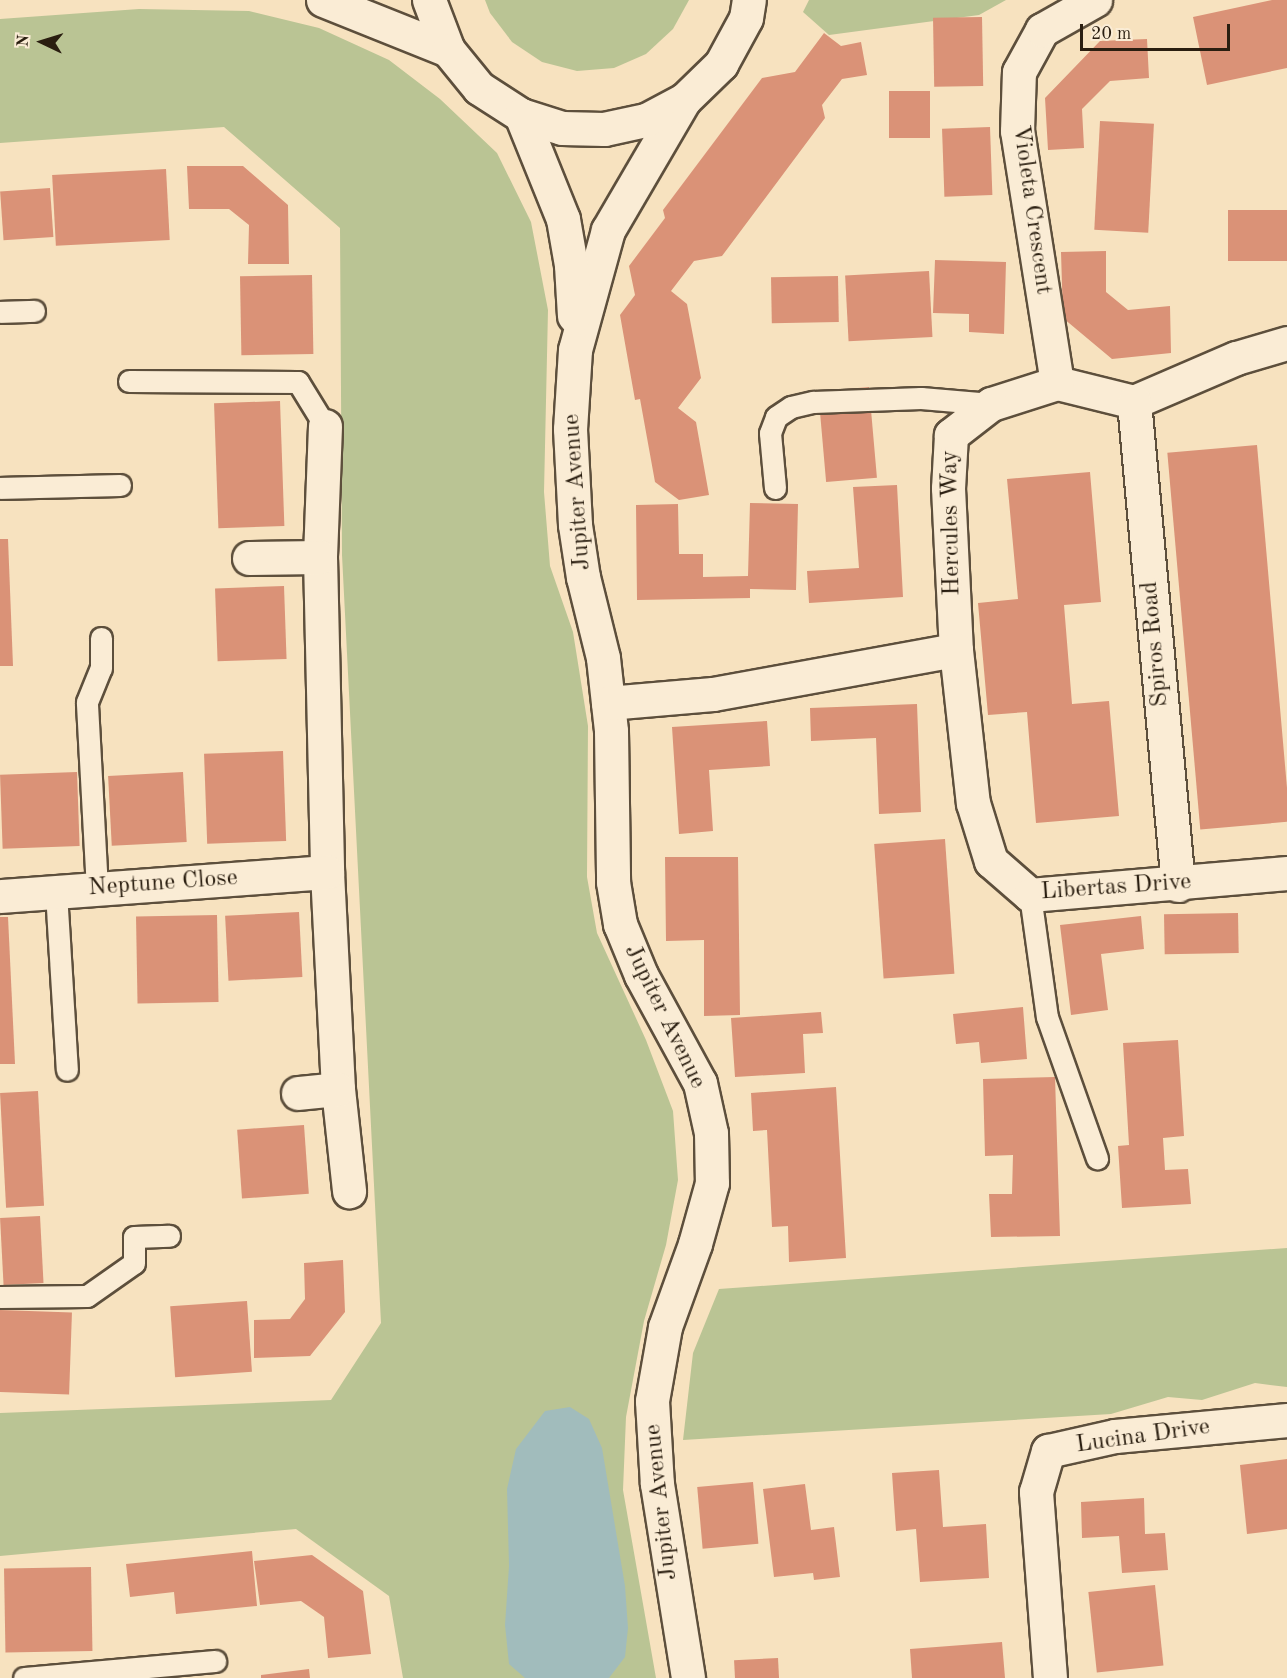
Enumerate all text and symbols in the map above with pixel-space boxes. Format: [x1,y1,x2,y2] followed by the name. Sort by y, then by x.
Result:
[12,12,72,72] north arrow
[1083,12,1233,50] scale bar
[1091,25,1131,43] text: 20 m
[16,34,32,47] text: N
[1005,124,1057,296] street label: Violeta Crescent
[558,413,598,571] street label: Jupiter Avenue
[936,450,968,596] street label: Hercules Way
[1136,580,1176,708] street label: Spiros Road
[87,864,239,904] street label: Neptune Close
[1040,868,1192,908] street label: Libertas Drive
[617,940,711,1094] street label: Jupiter Avenue
[1074,1413,1212,1461] street label: Lucina Drive
[639,1422,685,1582] street label: Jupiter Avenue

